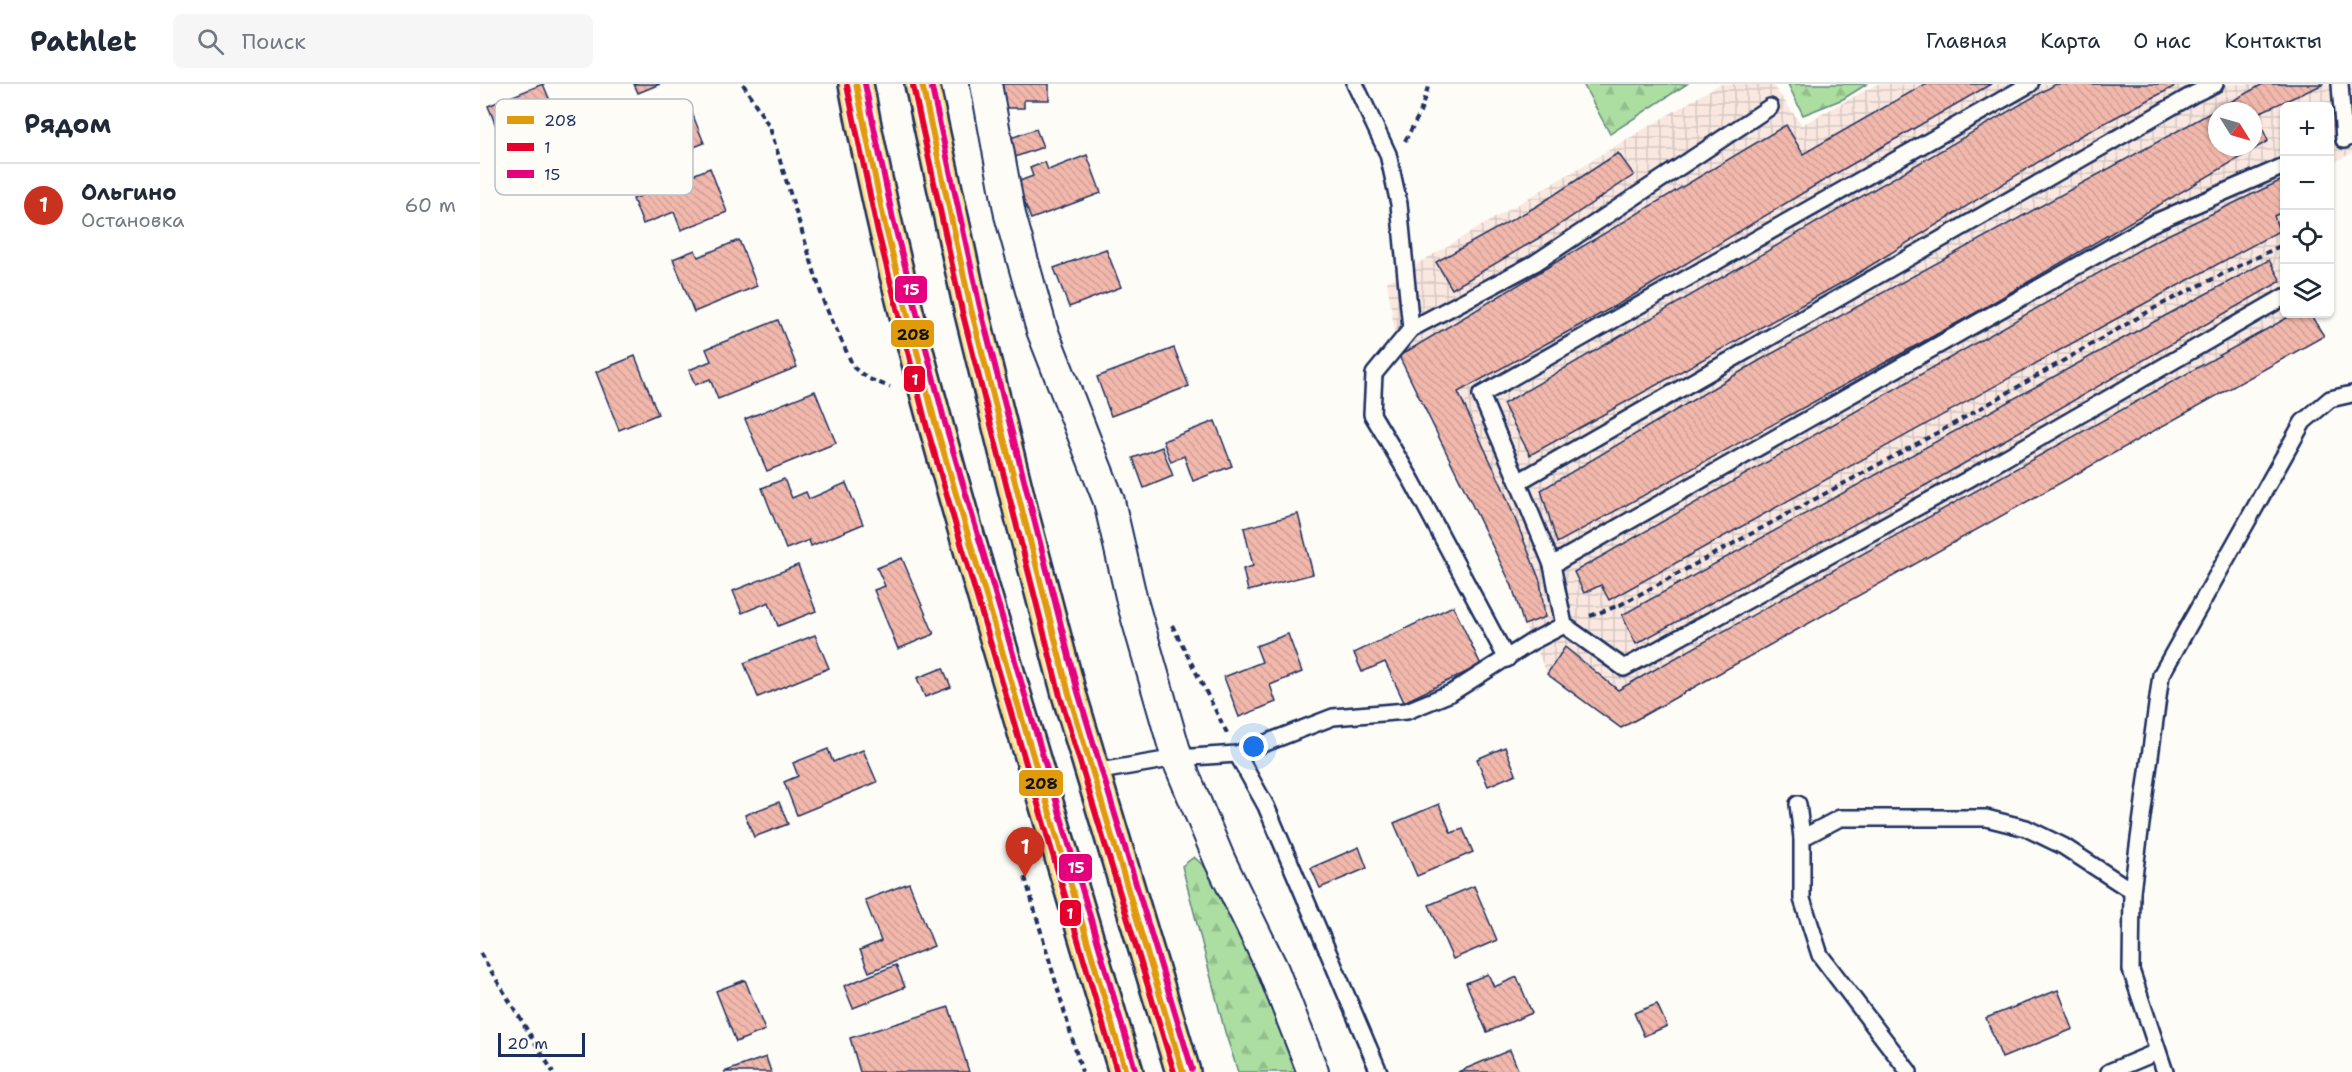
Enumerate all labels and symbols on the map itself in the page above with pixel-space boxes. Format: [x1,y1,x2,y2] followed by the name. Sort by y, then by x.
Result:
[495,99,693,195] legend
[2208,102,2262,156] north arrow
[544,110,577,131] text: 208
[544,137,551,158] text: 1
[544,164,560,185] text: 15
[894,275,928,304] line badge: 15
[902,279,920,300] text: 15
[890,319,935,348] line badge: 208
[896,324,930,345] text: 208
[903,365,926,393] line badge: 1
[911,369,919,390] text: 1
[1239,732,1268,761] your location
[1018,769,1064,797] line badge: 208
[1024,773,1058,794] text: 208
[1006,828,1044,877] pin: 1
[1058,853,1093,882] line badge: 15
[1067,857,1085,878] text: 15
[1059,899,1082,927] line badge: 1
[1066,903,1074,924] text: 1
[498,1030,585,1058] scale bar

